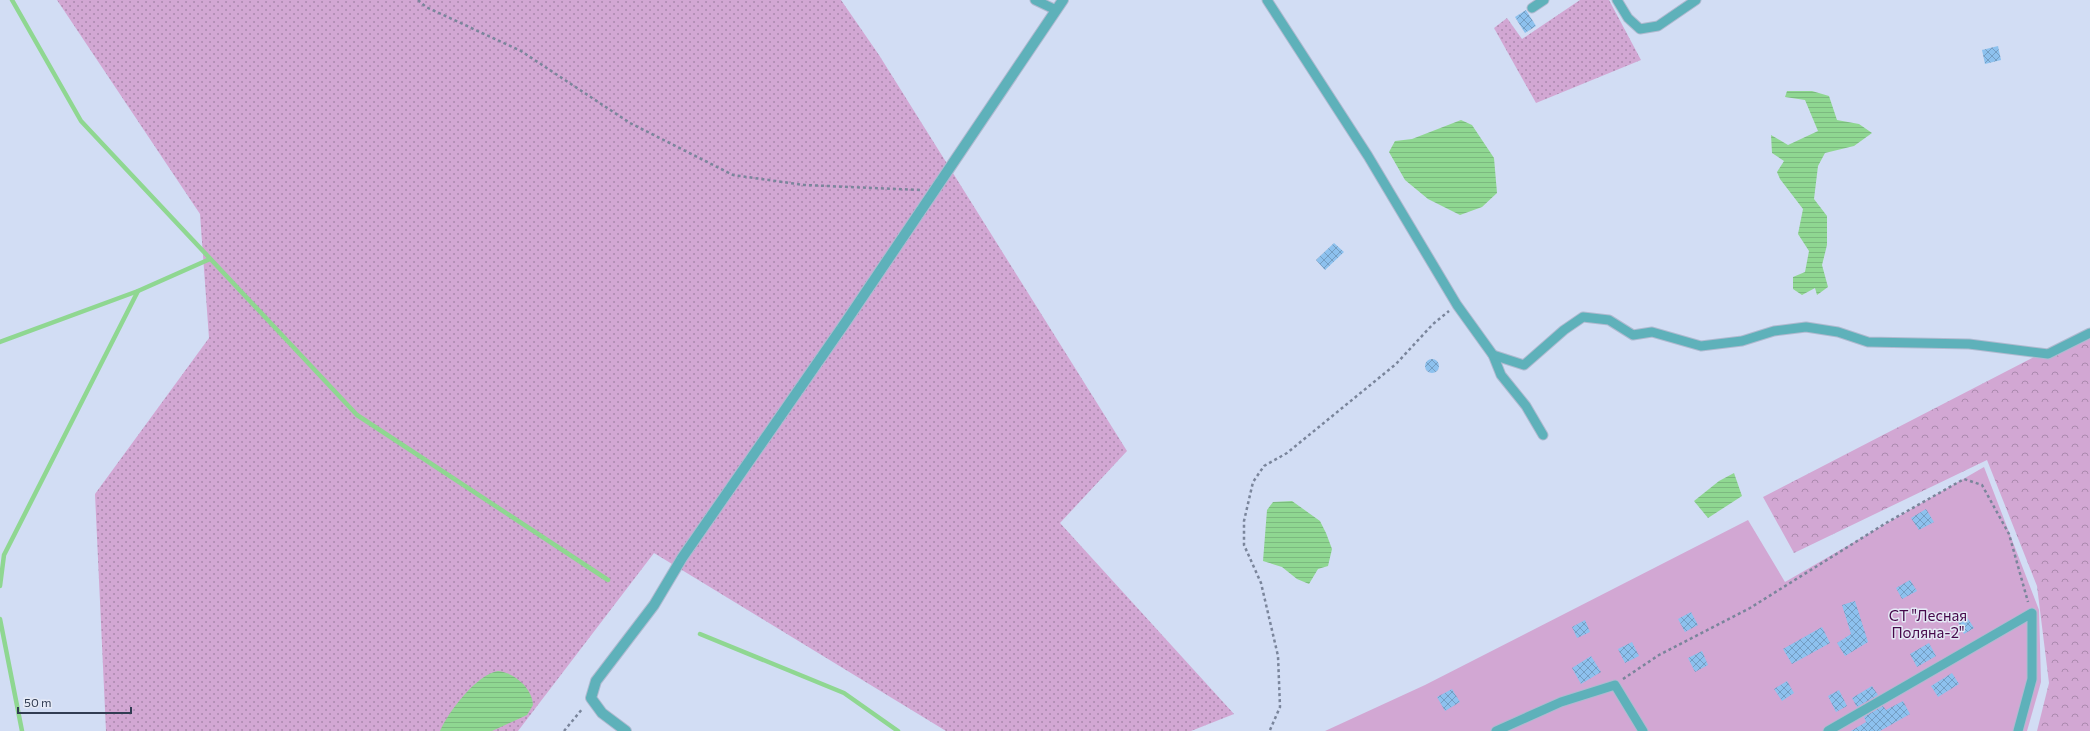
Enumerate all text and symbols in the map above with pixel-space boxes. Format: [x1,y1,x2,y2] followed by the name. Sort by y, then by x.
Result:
[1889,606,1967,641] park label: СТ "Лесная Поляна-2"
[18,689,131,715] scale bar
[24,695,52,709] text: 50 m

